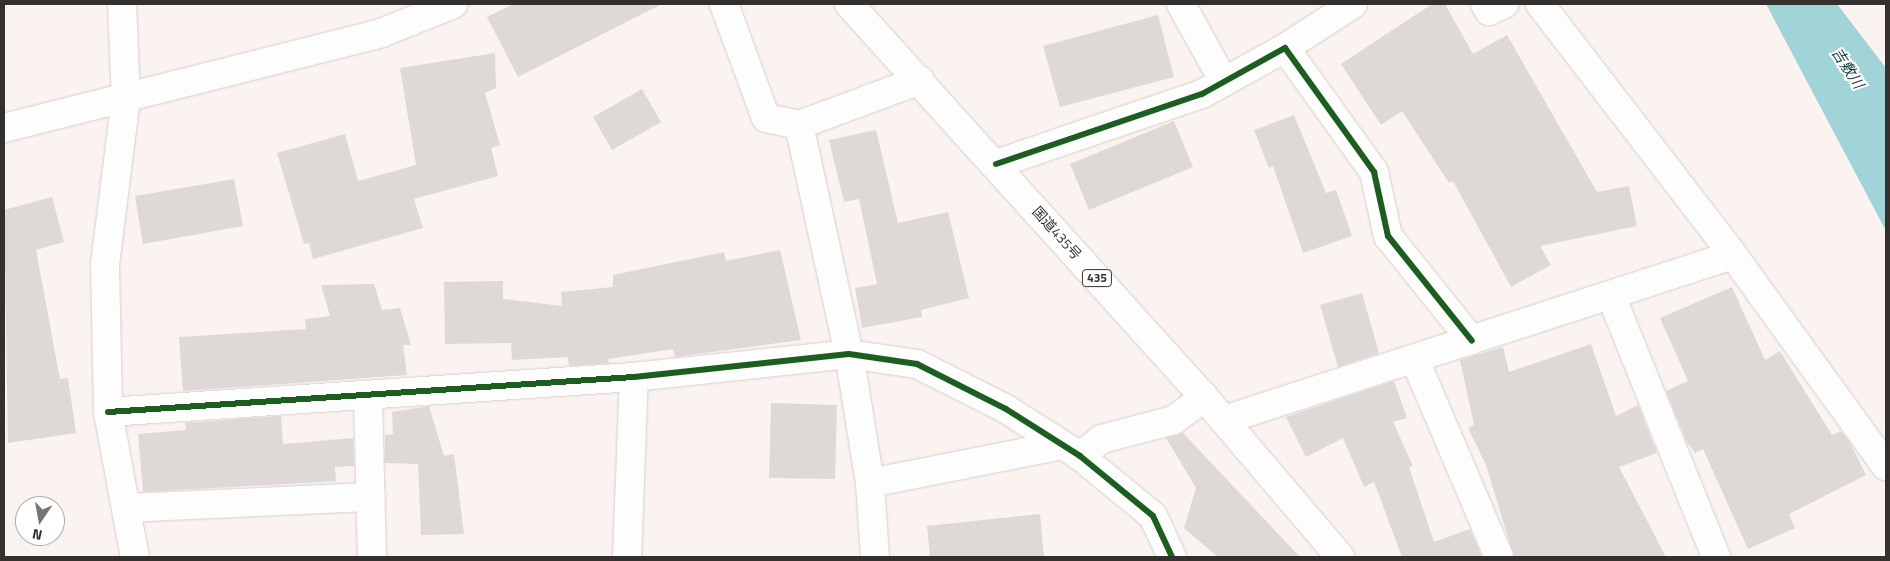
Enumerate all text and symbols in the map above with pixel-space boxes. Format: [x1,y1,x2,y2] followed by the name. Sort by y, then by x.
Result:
[1828,44,1868,92] water label: 吉敷川
[1029,203,1085,263] street label: 国道435号
[1081,268,1113,288] road number: 435
[15,496,65,546] north arrow
[30,524,44,546] text: N

